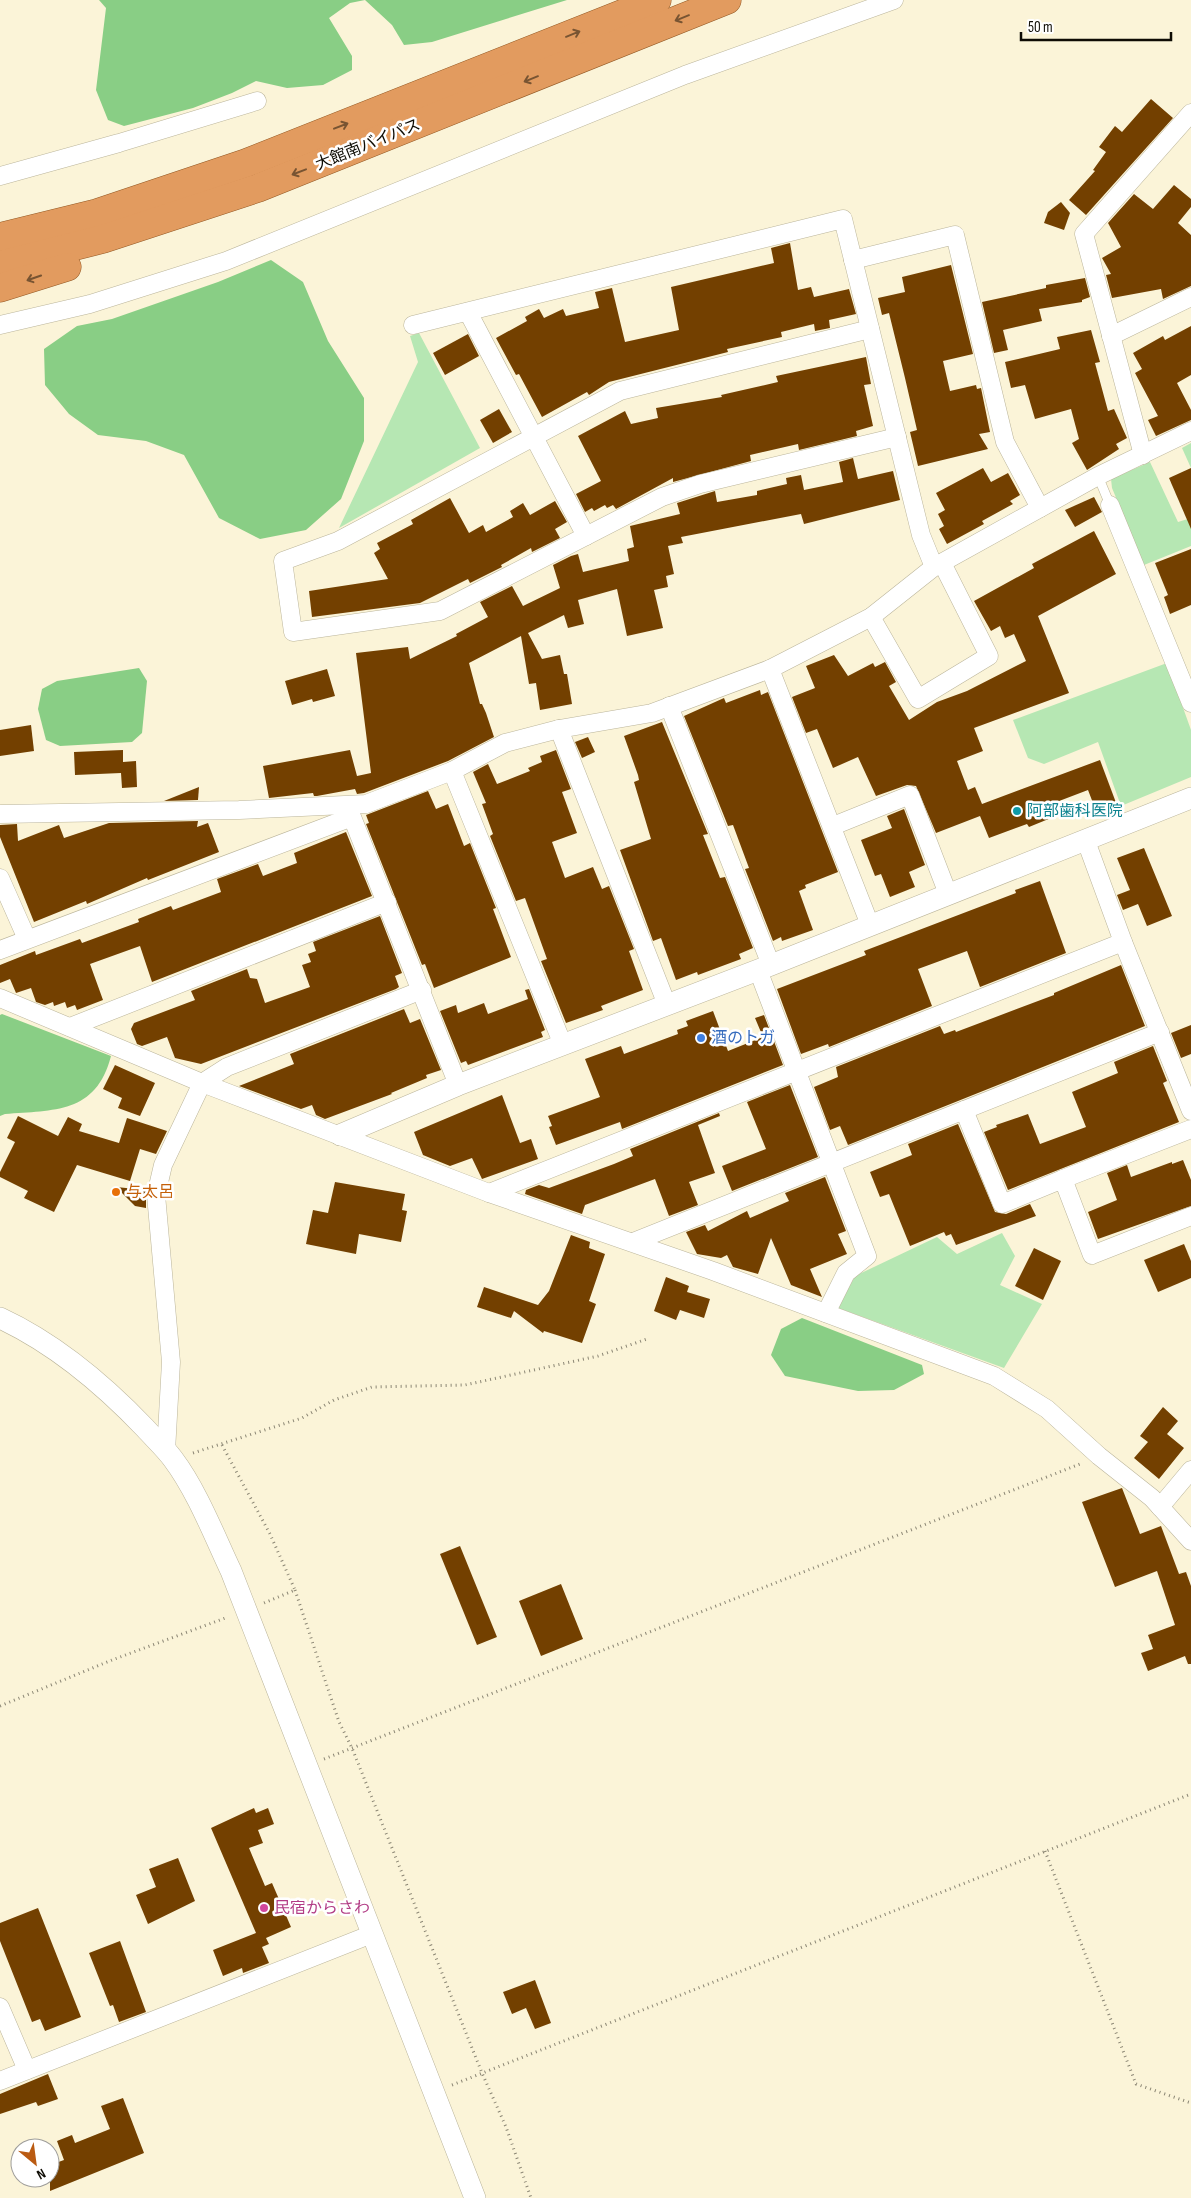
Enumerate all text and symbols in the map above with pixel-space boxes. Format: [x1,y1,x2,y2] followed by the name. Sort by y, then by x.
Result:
[1021,10,1171,42] scale bar
[675,14,690,24] one-way arrow
[1028,18,1053,37] text: 50 m
[565,28,580,38] one-way arrow
[524,75,539,84] one-way arrow
[313,115,423,175] street label: 大館南バイパス
[333,121,348,130] one-way arrow
[292,168,307,177] one-way arrow
[27,274,42,283] one-way arrow
[1027,802,1123,821] place label: 阿部歯科医院
[1011,805,1023,817] marker: 阿部歯科医院
[711,1029,775,1048] place label: 酒のトガ
[695,1032,707,1044] marker: 酒のトガ
[126,1183,174,1202] place label: 与太呂
[110,1186,122,1198] marker: 与太呂
[274,1899,370,1918] place label: 民宿からさわ
[258,1902,270,1914] marker: 民宿からさわ
[10,2138,60,2188] north arrow
[34,2165,48,2183] text: N

